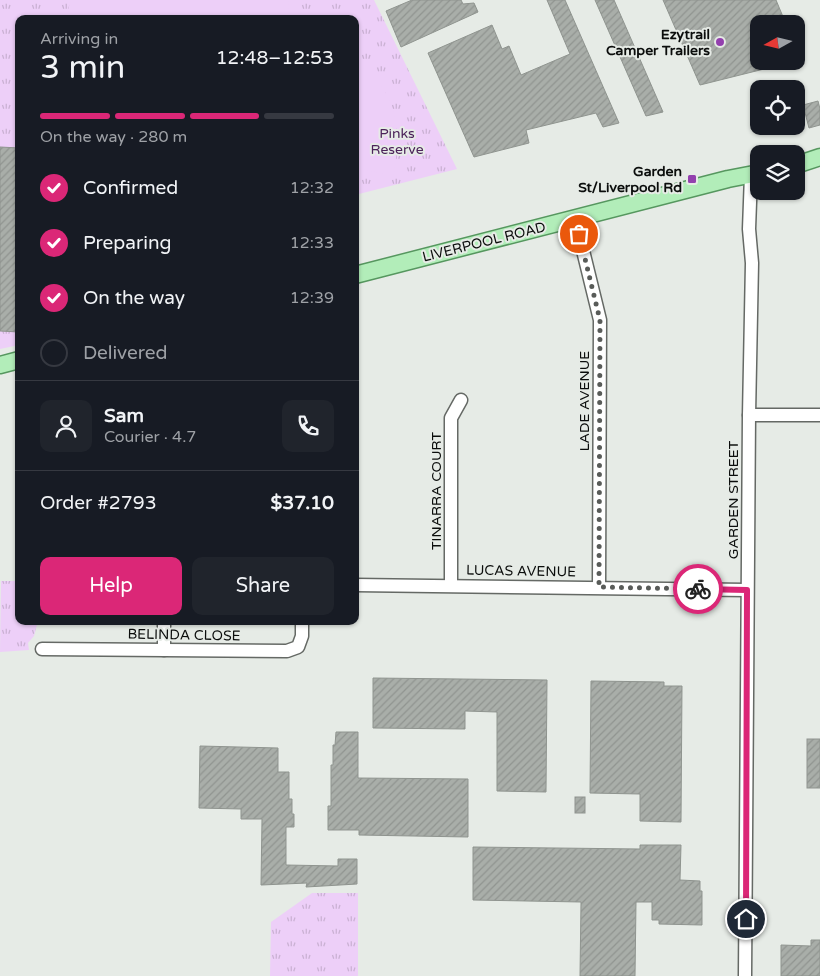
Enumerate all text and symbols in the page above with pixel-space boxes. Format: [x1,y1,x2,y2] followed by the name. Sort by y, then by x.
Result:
[750,15,805,70] north arrow
[750,15,805,200] map controls
[606,26,710,59] place label: Ezytrail Camper Trailers
[40,29,118,49] text: Arriving in
[714,36,726,48] marker: Ezytrail Camper Trailers
[216,47,334,69] text: 12:48–12:53
[40,49,125,87] text: 3 min
[750,80,805,135] button: locate
[370,125,424,158] park label: Pinks Reserve
[40,127,187,147] text: On the way · 280 m
[750,145,805,200] button: layers
[578,163,682,196] place label: Garden St/Liverpool Rd
[686,173,698,185] marker: Garden St/Liverpool Rd
[40,174,68,202] icon: check
[83,177,178,199] text: Confirmed
[290,178,334,198] text: 12:32
[558,213,600,255] pin
[421,218,547,266] street label: LIVERPOOL ROAD
[565,220,593,248] icon: bag
[40,229,68,257] icon: check
[83,232,172,254] text: Preparing
[290,233,334,253] text: 12:33
[40,284,68,312] icon: check
[83,287,185,309] text: On the way
[290,288,334,308] text: 12:39
[83,342,168,364] text: Delivered
[576,351,593,451] street label: LADE AVENUE
[40,400,92,452] button: person
[282,400,334,452] button: phone
[104,405,144,427] text: Sam
[104,427,196,447] text: Courier · 4.7
[428,431,445,550] street label: TINARRA COURT
[725,440,742,559] street label: GARDEN STREET
[40,492,157,514] text: Order #2793
[271,492,334,514] text: $37.10
[40,557,182,615] button: Help
[192,557,334,615] button: Share
[466,562,576,580] street label: LUCAS AVENUE
[673,564,723,614] courier
[684,575,712,603] icon: bike
[127,626,241,644] street label: BELINDA CLOSE
[725,898,767,940] pin
[732,905,760,933] icon: home

